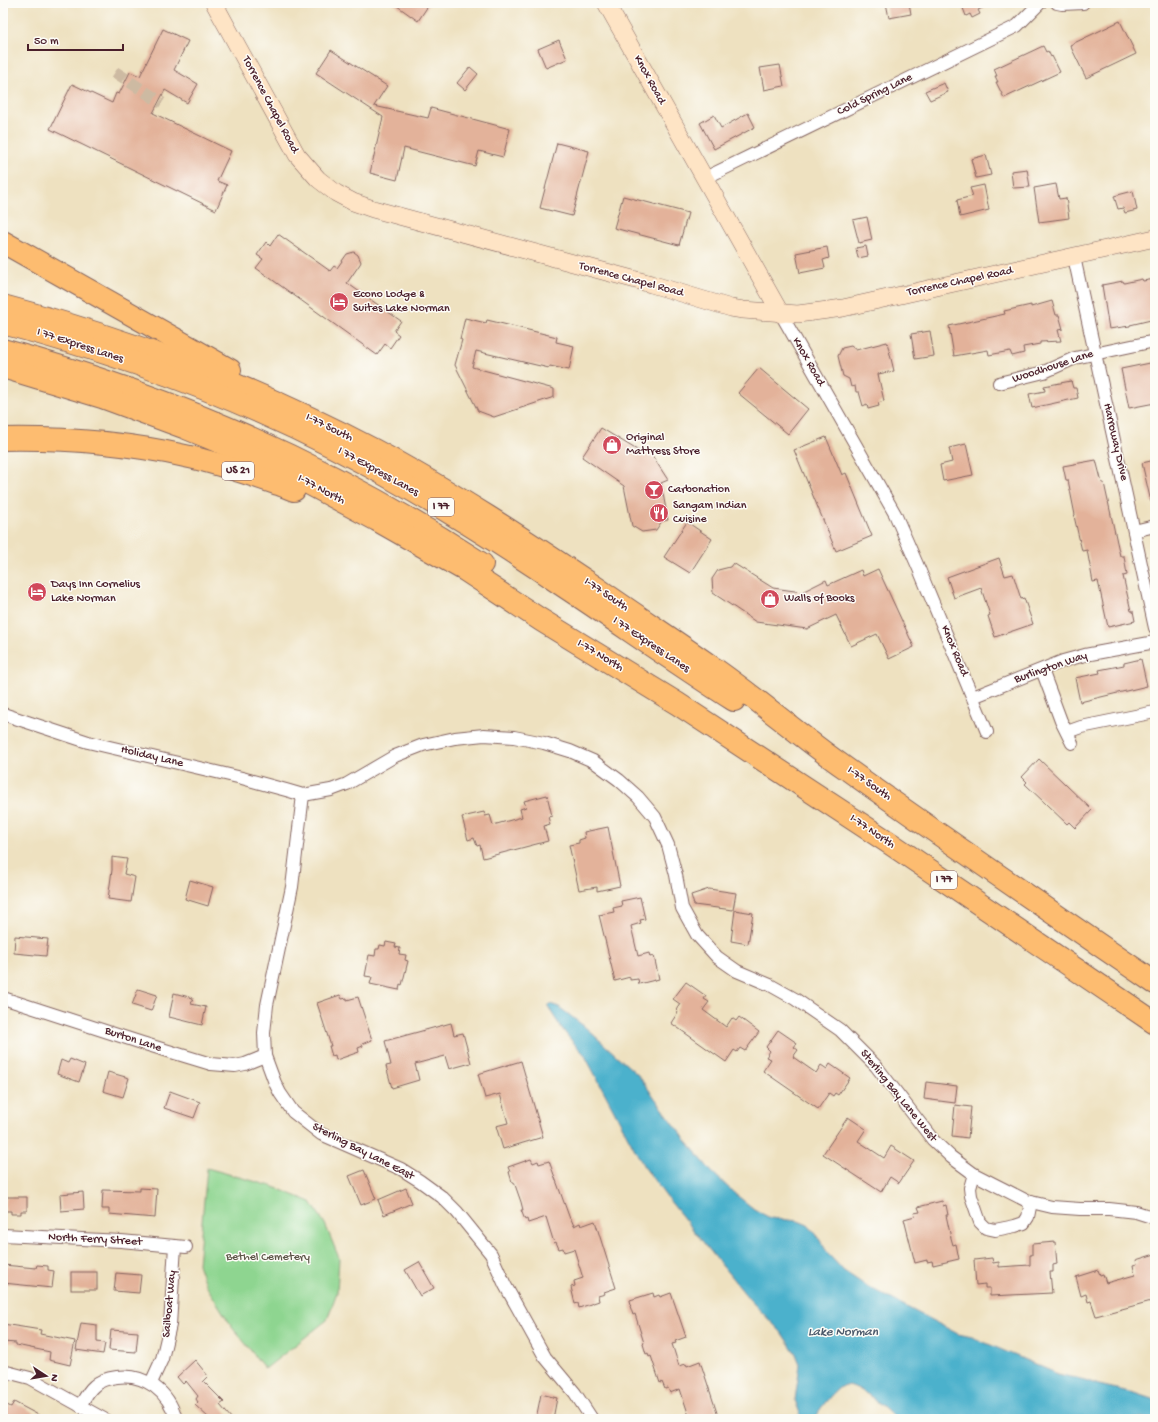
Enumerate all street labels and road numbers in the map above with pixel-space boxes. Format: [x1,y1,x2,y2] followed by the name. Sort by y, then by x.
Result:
[238,53,302,157] street label: Torrence Chapel Road
[630,53,669,108] street label: Knox Road
[835,70,916,119] street label: Cold Spring Lane
[576,259,686,301] street label: Torrence Chapel Road
[905,264,1015,300] street label: Torrence Chapel Road
[35,325,126,367] street label: I 77 Express Lanes
[788,335,828,390] street label: Knox Road
[1011,347,1096,387] street label: Woodhouse Lane
[1099,402,1131,483] street label: Harroway Drive
[303,411,355,446] street label: I-77 South
[335,444,421,500] street label: I 77 Express Lanes
[222,462,254,480] road number: US 21
[295,472,348,509] street label: I-77 North
[428,498,454,516] road number: I 77
[581,575,631,615] street label: I-77 South
[610,614,693,676] street label: I 77 Express Lanes
[937,623,971,679] street label: Knox Road
[574,637,626,676] street label: I-77 North
[1012,649,1089,687] street label: Burlington Way
[119,743,185,771] street label: Holiday Lane
[844,764,894,805] street label: I-77 South
[847,812,898,853] street label: I-77 North
[931,871,957,889] road number: I 77
[102,1024,164,1056] street label: Burton Lane
[857,1047,940,1146] street label: Sterling Bay Lane West
[310,1120,417,1184] street label: Sterling Bay Lane East
[48,1231,143,1250] street label: North Ferry Street
[160,1270,180,1338] street label: Sailboat Way

